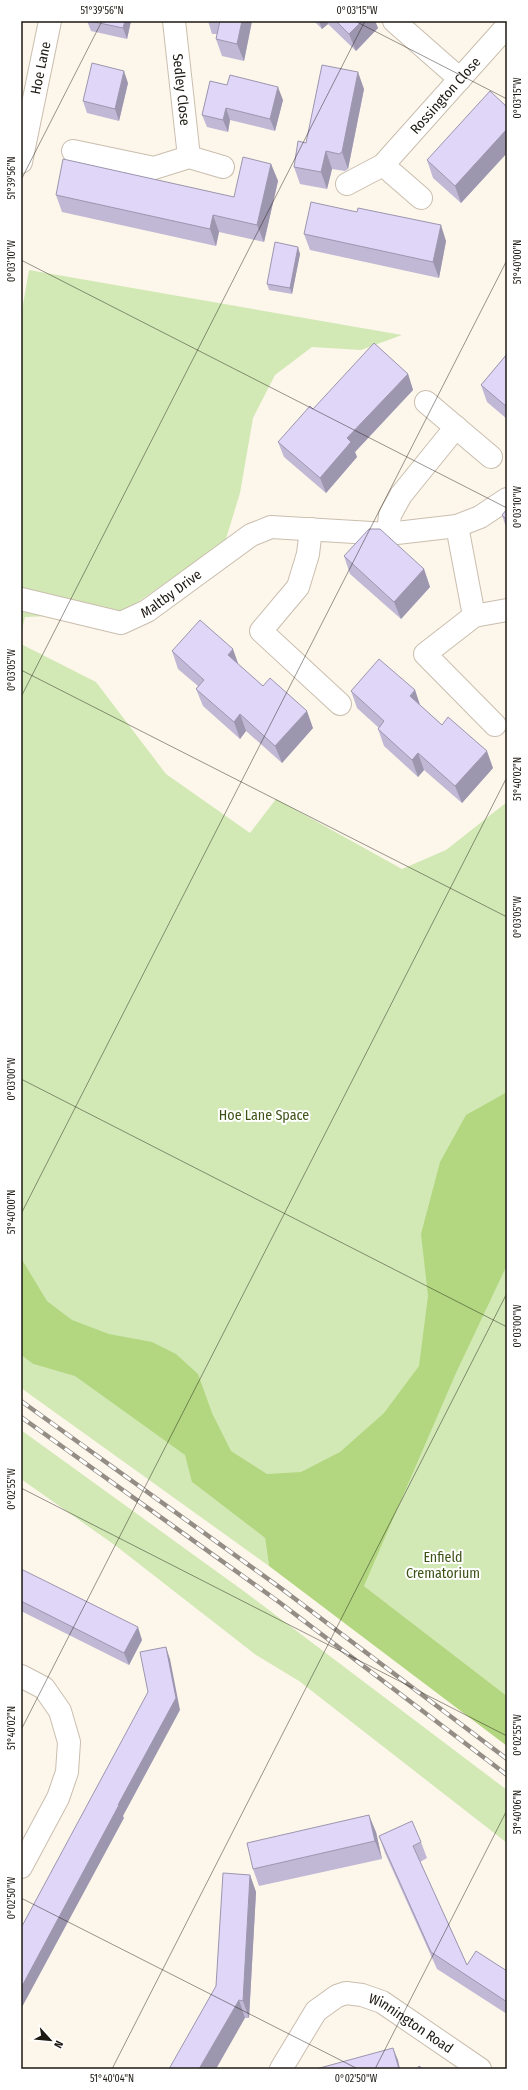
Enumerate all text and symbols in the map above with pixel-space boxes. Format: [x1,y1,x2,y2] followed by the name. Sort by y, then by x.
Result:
[80,5,124,17] text: 51°39'56"N
[337,5,378,17] text: 0°03'15"W
[27,40,54,96] street label: Hoe Lane
[169,53,194,127] street label: Sedley Close
[406,53,484,137] street label: Rossington Close
[512,77,524,119] text: 0°03'15"W
[6,156,18,200] text: 51°39'56"N
[6,240,18,282] text: 0°03'10"W
[512,240,524,284] text: 51°40'00"N
[512,486,524,528] text: 0°03'10"W
[138,566,205,621] street label: Maltby Drive
[6,648,18,691] text: 0°03'05"W
[512,757,524,801] text: 51°40'02"N
[512,895,524,938] text: 0°03'05"W
[6,1057,18,1101] text: 0°03'00"W
[219,1107,309,1124] park label: Hoe Lane Space
[6,1190,18,1234] text: 51°40'00"N
[512,1304,524,1348] text: 0°03'00"W
[6,1468,18,1510] text: 0°02'55"W
[406,1549,480,1582] park label: Enfield Crematorium
[6,1706,18,1750] text: 51°40'02"N
[512,1714,524,1756] text: 0°02'55"W
[512,1790,524,1834] text: 51°40'06"N
[6,1876,18,1919] text: 0°02'50"W
[367,1990,457,2057] street label: Winnington Road
[30,2020,70,2060] north arrow
[51,2038,66,2050] text: N
[90,2073,134,2085] text: 51°40'04"N
[335,2073,378,2085] text: 0°02'50"W

